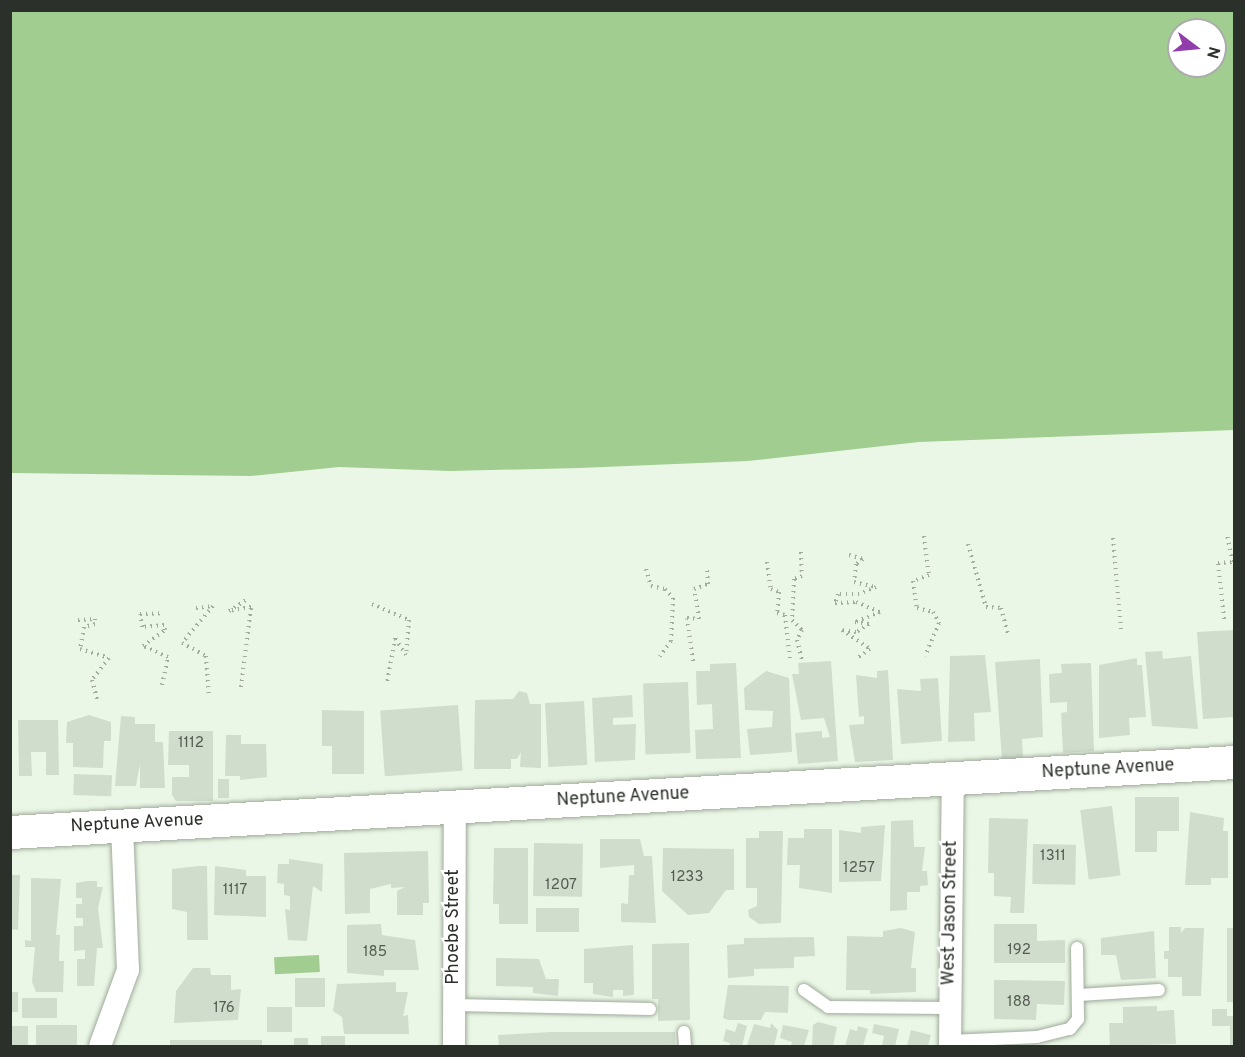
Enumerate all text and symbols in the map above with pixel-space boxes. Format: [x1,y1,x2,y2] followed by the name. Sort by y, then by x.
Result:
[1167,18,1227,78] north arrow
[1201,44,1224,61] text: N
[178,735,204,753] house number: 1112
[1041,756,1175,784] street label: Neptune Avenue
[556,784,690,812] street label: Neptune Avenue
[70,810,204,838] street label: Neptune Avenue
[939,840,963,986] street label: West Jason Street
[1040,848,1066,866] house number: 1311
[843,860,875,878] house number: 1257
[443,869,465,985] street label: Phoebe Street
[671,869,703,887] house number: 1233
[545,877,577,895] house number: 1207
[223,882,247,900] house number: 1117
[1007,942,1031,960] house number: 192
[363,944,387,962] house number: 185
[1007,994,1031,1012] house number: 188
[213,1000,235,1018] house number: 176

